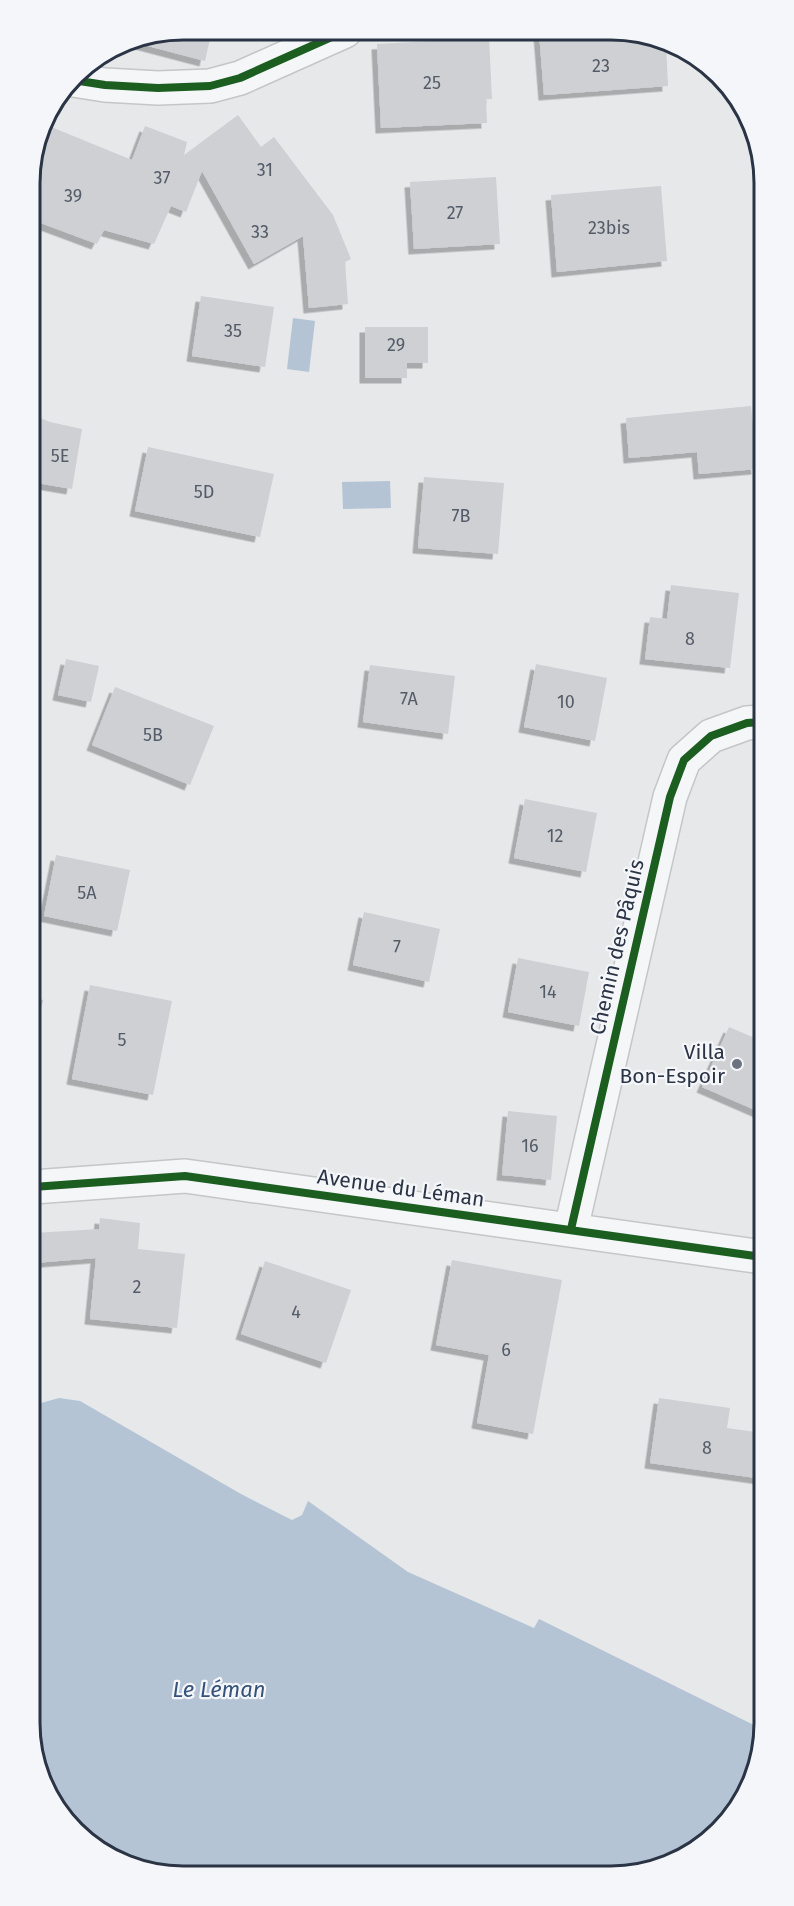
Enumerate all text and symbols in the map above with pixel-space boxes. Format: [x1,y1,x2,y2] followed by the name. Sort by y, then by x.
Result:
[592,55,610,77] house number: 23
[423,72,441,94] house number: 25
[257,159,273,181] house number: 31
[154,167,170,189] house number: 37
[64,185,82,207] house number: 39
[447,202,463,224] house number: 27
[588,217,630,239] house number: 23bis
[251,221,269,243] house number: 33
[224,320,242,342] house number: 35
[387,334,405,356] house number: 29
[51,445,69,467] house number: 5E
[194,481,214,503] house number: 5D
[452,505,471,527] house number: 7B
[685,628,695,650] house number: 8
[400,688,419,710] house number: 7A
[557,691,575,713] house number: 10
[143,724,163,746] house number: 5B
[547,825,563,847] house number: 12
[584,856,650,1037] street label: Chemin des Pâquis
[77,882,97,904] house number: 5A
[393,936,401,958] house number: 7
[539,981,557,1003] house number: 14
[117,1029,127,1051] house number: 5
[619,1039,725,1089] place label: Villa Bon-Espoir
[730,1057,744,1071] marker: Villa Bon-Espoir
[521,1135,539,1157] house number: 16
[316,1163,486,1213] street label: Avenue du Léman
[133,1276,142,1298] house number: 2
[291,1301,301,1323] house number: 4
[501,1339,511,1361] house number: 6
[702,1437,712,1459] house number: 8
[173,1676,265,1703] water label: Le Léman

